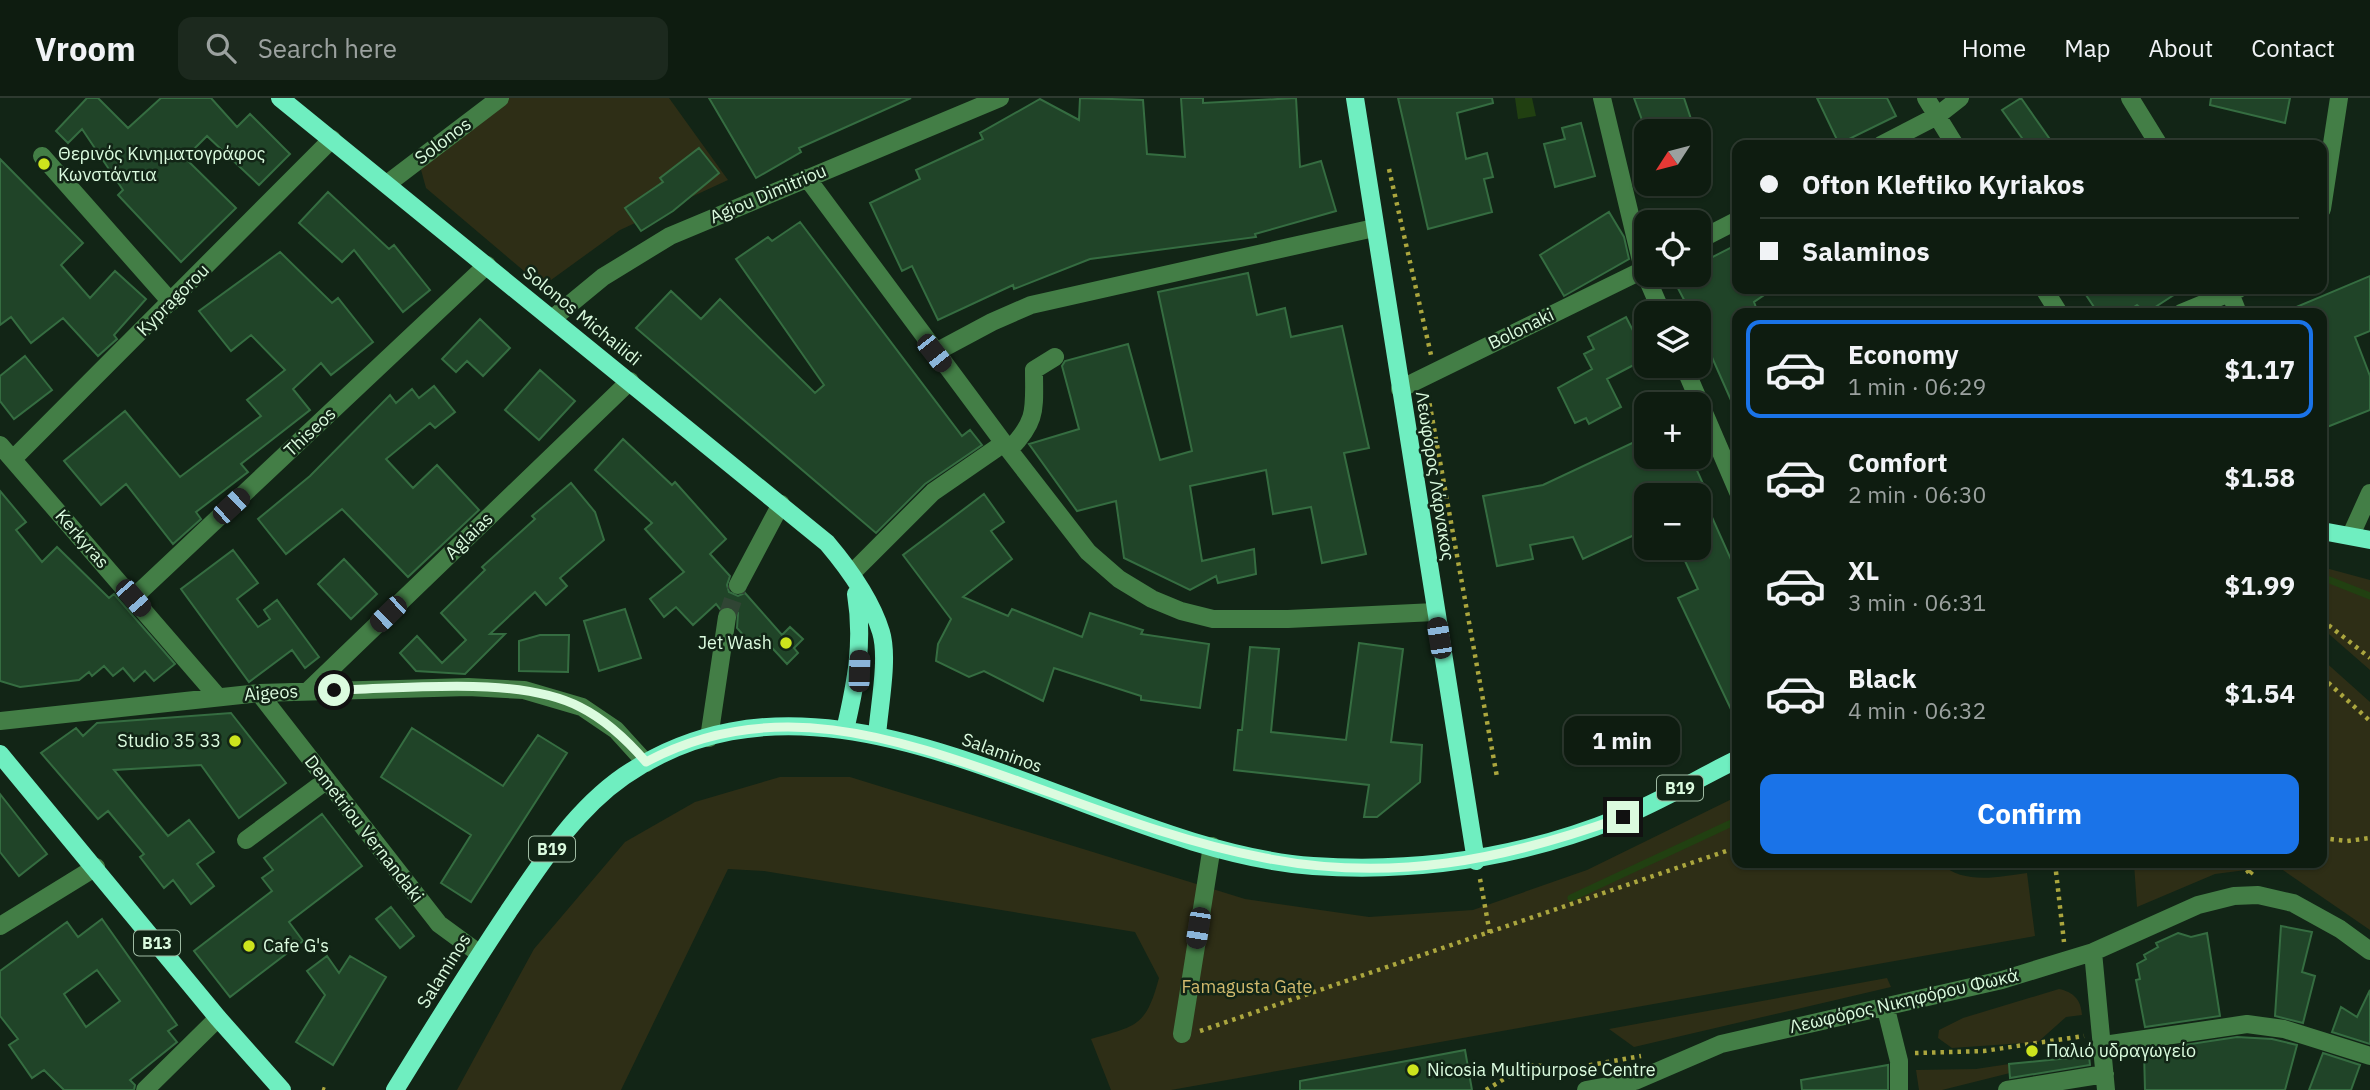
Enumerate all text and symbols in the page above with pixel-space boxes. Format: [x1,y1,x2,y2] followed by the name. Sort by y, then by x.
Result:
[178,17,668,80] search box
[35,27,136,70] text: Vroom
[202,29,240,67] icon: search
[258,31,397,65] text: Search here
[1962,32,2026,64] text: Home
[2064,32,2110,64] text: Map
[2148,32,2213,64] text: About
[2251,32,2335,64] text: Contact
[410,112,475,169] street label: Solonos
[1634,119,1712,196] north arrow
[1634,119,1711,560] map controls
[58,142,266,186] place label: Θερινός Κινηματογράφος Κωνστάντια
[36,156,52,172] marker: Θερινός Κινηματογράφος Κωνστάντια
[706,159,830,228] street label: Agiou Dimitriou
[1802,167,2085,201] text: Ofton Kleftiko Kyriakos
[1634,210,1711,287] button: locate
[1802,234,1930,268] text: Salaminos
[132,259,214,341] street label: Kypragorou
[518,261,646,370] street label: Solonos Michailidi
[1634,301,1711,378] button: layers
[1484,303,1558,354] street label: Bolonaki
[913,330,956,376] car
[1848,337,1959,371] text: Economy
[1764,338,1827,401] icon: car
[2225,352,2295,386] text: $1.17
[1848,371,1986,401] text: 1 min · 06:29
[1411,389,1460,563] street label: Λεωφόρος Λάρνακος
[1634,392,1711,469] button: +
[279,402,340,461] street label: Thiseos
[1848,445,1947,479] text: Comfort
[1764,446,1827,509] icon: car
[2225,460,2295,494] text: $1.58
[1848,479,1986,509] text: 2 min · 06:30
[1634,483,1711,560] button: −
[209,484,254,528] car
[50,504,114,573] street label: Kerkyras
[440,507,498,564] street label: Aglaias
[1848,553,1879,587] text: XL
[1764,554,1827,617] icon: car
[2225,568,2295,602] text: $1.99
[112,575,155,621] car
[1848,587,1986,617] text: 3 min · 06:31
[366,592,411,636] car
[1426,616,1453,660] car
[698,631,772,654] place label: Jet Wash
[778,635,794,651] marker: Jet Wash
[848,650,871,692] car
[1848,661,1916,695] text: Black
[1764,662,1827,725] icon: car
[318,674,350,706] route start
[2225,676,2295,710] text: $1.54
[243,679,299,706] street label: Aigeos
[1848,695,1986,725] text: 4 min · 06:32
[1565,716,1681,764] callout: 1 min
[1592,725,1652,755] text: 1 min
[959,727,1046,778] street label: Salaminos
[117,729,221,752] place label: Studio 35 33
[227,733,243,749] marker: Studio 35 33
[300,750,429,907] street label: Demetriou Vernandaki
[1760,774,2299,854] button: Confirm
[1657,776,1703,800] road number: B19
[1607,801,1639,833] route end
[529,836,575,862] road number: B19
[1185,906,1212,950] car
[412,929,476,1012] street label: Salaminos
[134,930,180,956] road number: B13
[263,934,329,957] place label: Cafe G's
[241,938,257,954] marker: Cafe G's
[1787,963,2021,1038] street label: Λεωφόρος Νικηφόρου Φωκά
[1181,975,1313,998] park label: Famagusta Gate
[2046,1039,2196,1062] place label: Παλιό υδραγωγείο
[2024,1043,2040,1059] marker: Παλιό υδραγωγείο
[1427,1058,1656,1081] place label: Nicosia Multipurpose Centre
[1405,1062,1421,1078] marker: Nicosia Multipurpose Centre

